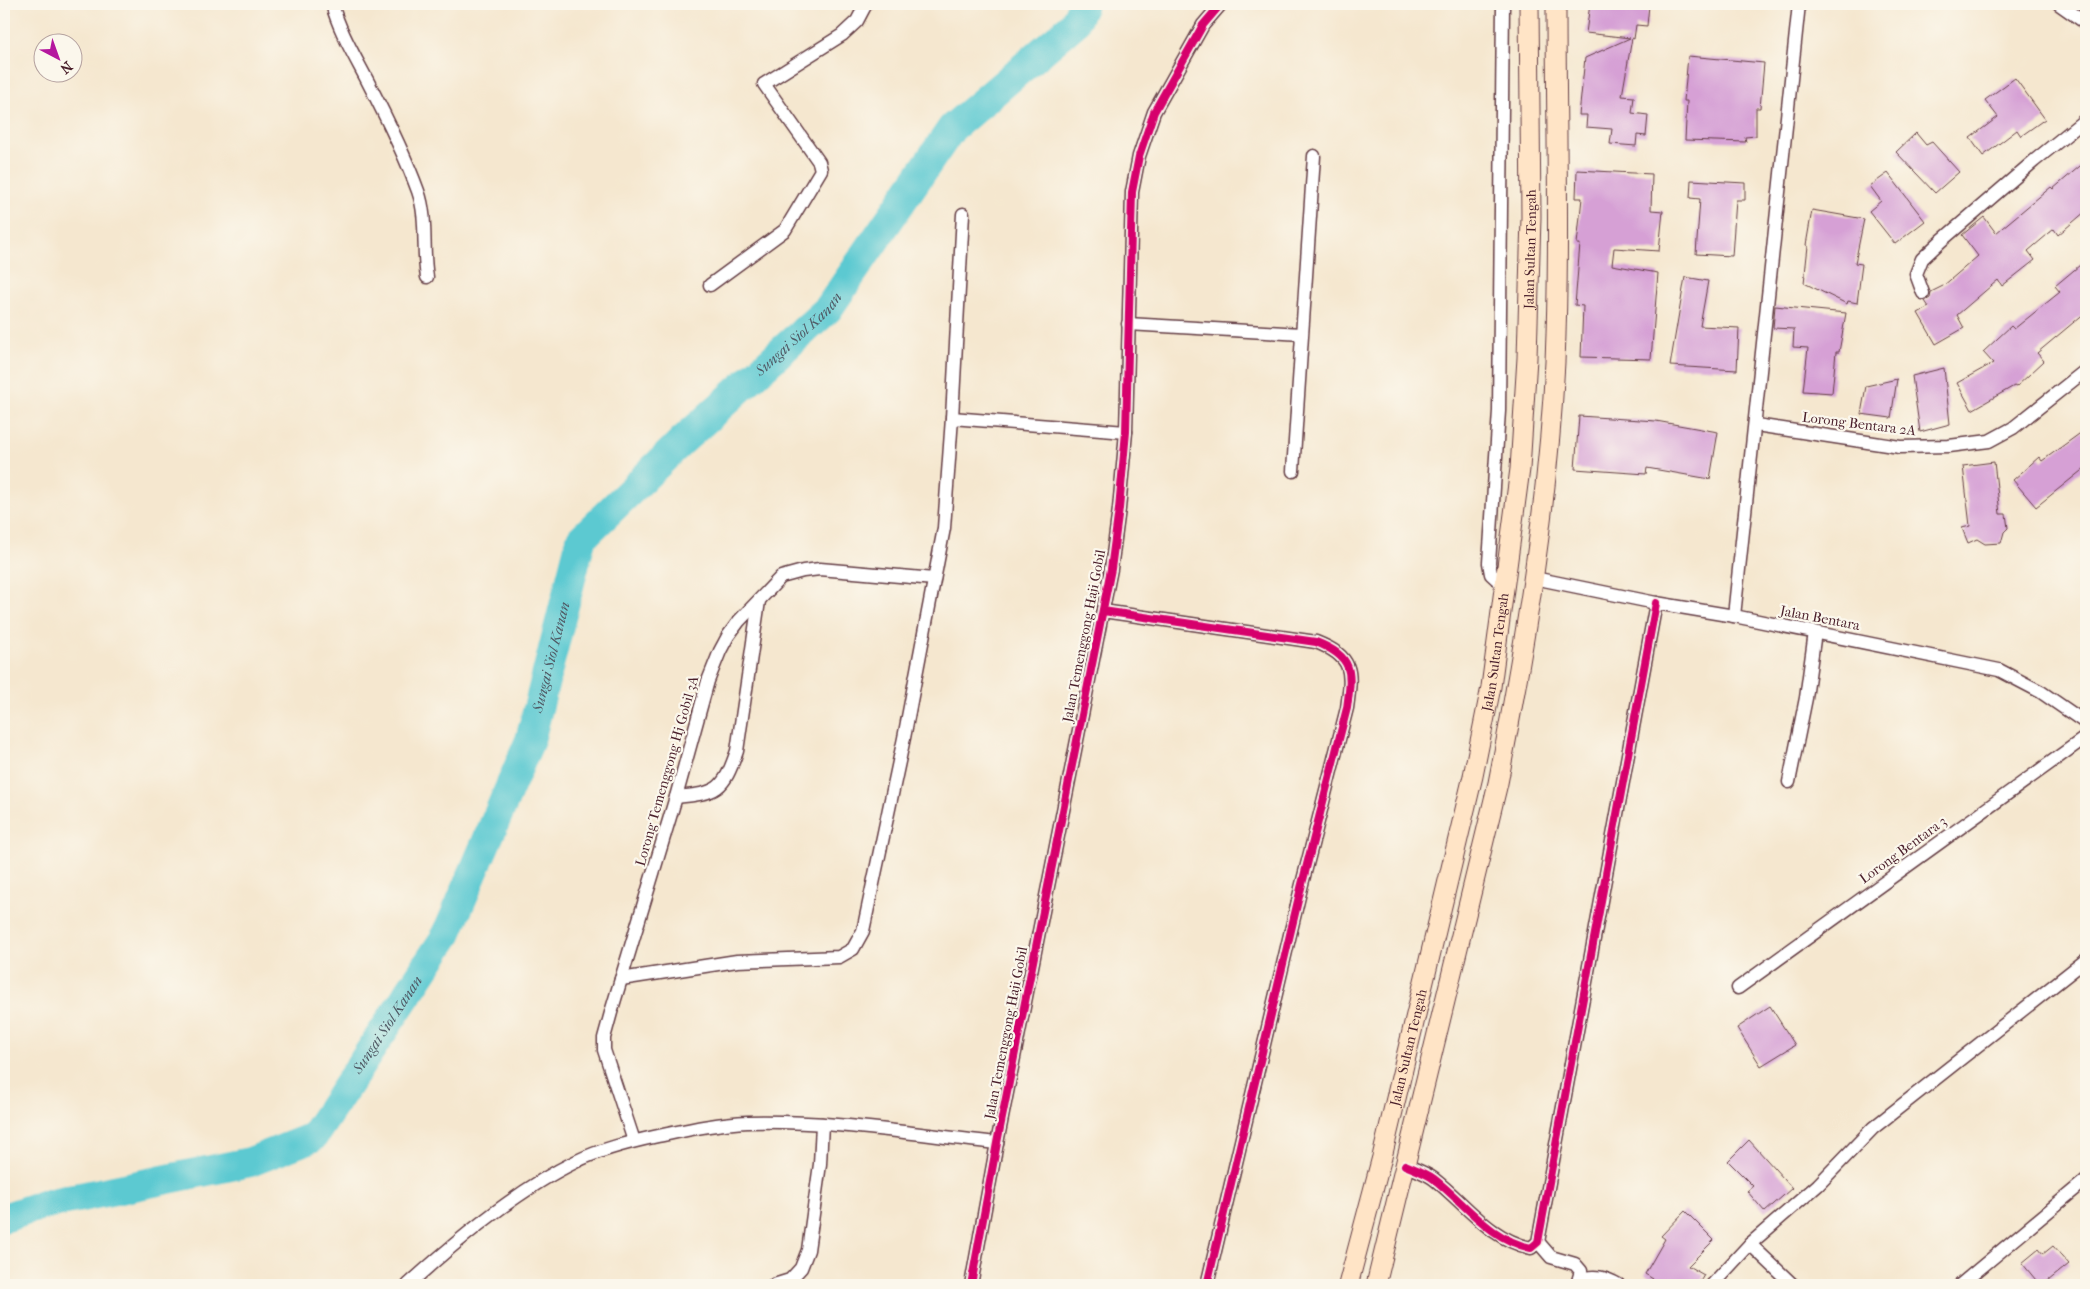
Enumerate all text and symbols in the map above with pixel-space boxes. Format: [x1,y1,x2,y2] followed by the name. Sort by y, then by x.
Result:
[32,32,82,82] north arrow
[56,58,76,78] text: N
[1520,189,1540,310] street label: Jalan Sultan Tengah
[751,289,846,380] water label: Sungai Siol Kanan
[1801,409,1918,440] street label: Lorong Bentara 2A
[1059,548,1109,725] street label: Jalan Temenggong Haji Gobil
[1478,592,1512,714] street label: Jalan Sultan Tengah
[528,600,574,715] water label: Sungai Siol Kanan
[1778,602,1862,634] street label: Jalan Bentara
[632,673,703,868] street label: Lorong Temenggong Hj Gobil 3A
[1856,813,1950,887] street label: Lorong Bentara 3
[981,945,1031,1122] street label: Jalan Temenggong Haji Gobil
[348,972,426,1078] water label: Sungai Siol Kanan
[1386,987,1430,1109] street label: Jalan Sultan Tengah

